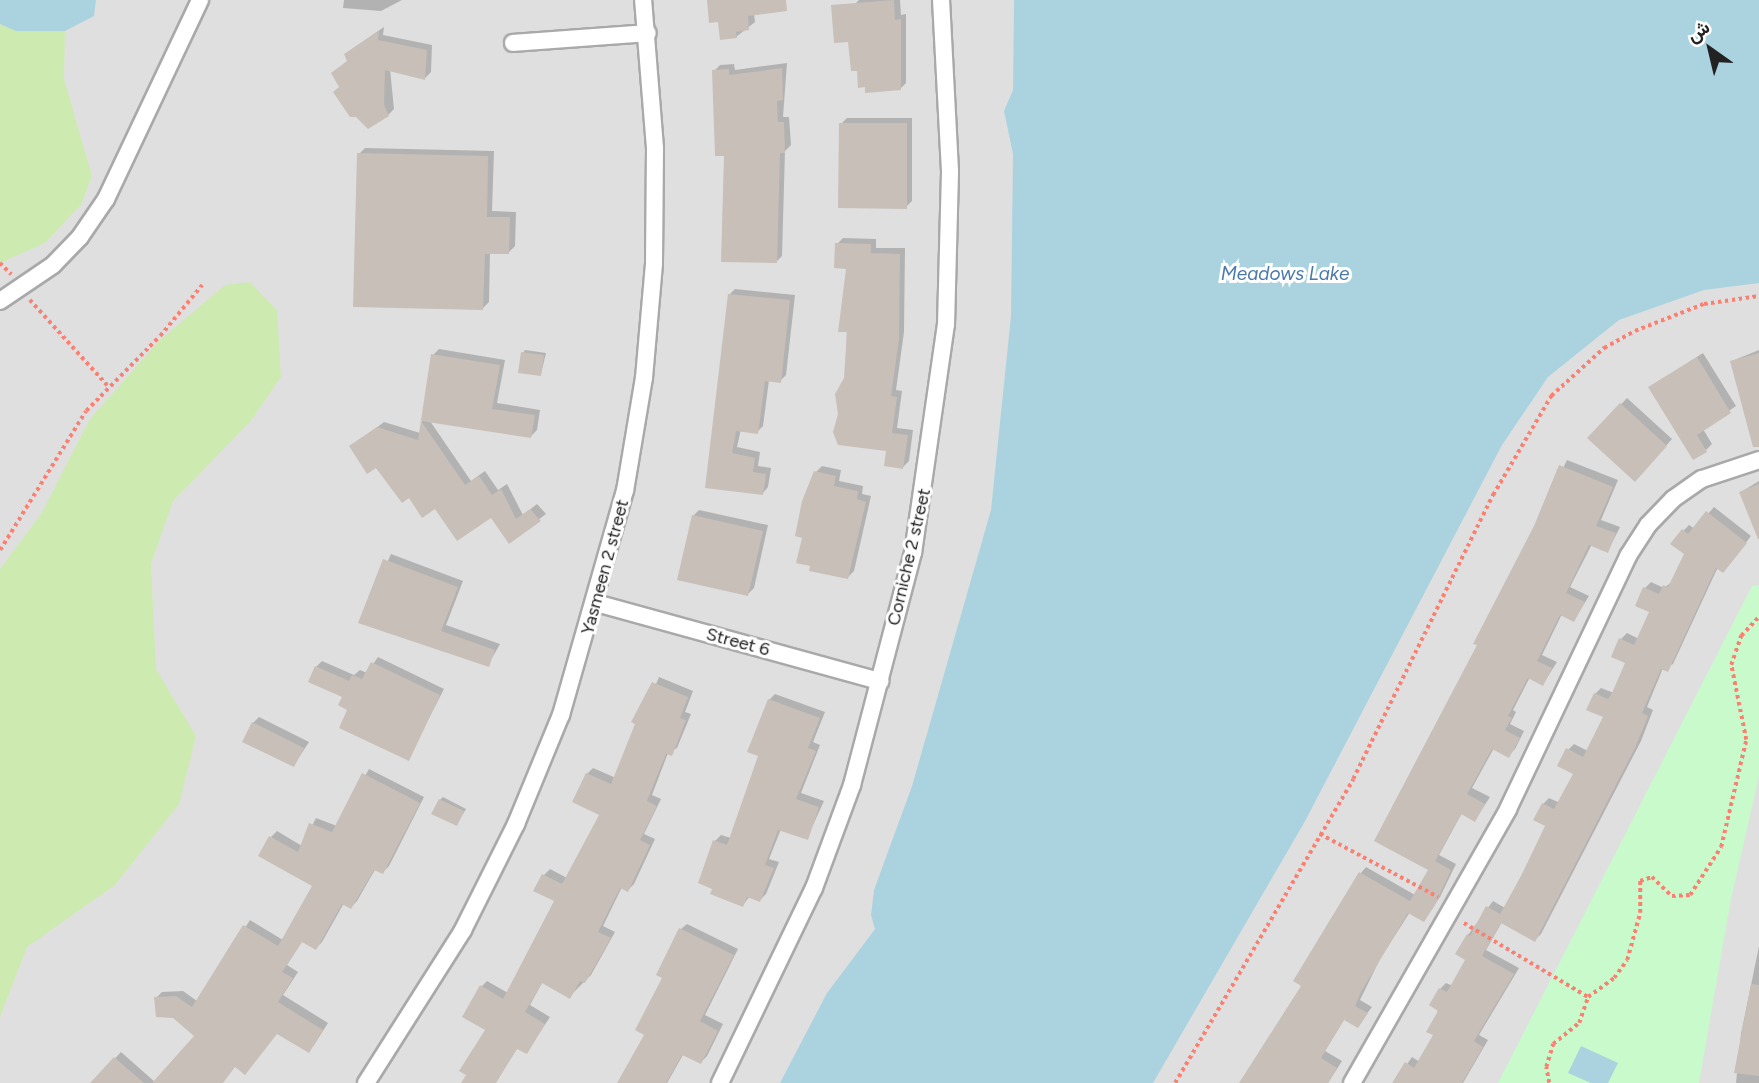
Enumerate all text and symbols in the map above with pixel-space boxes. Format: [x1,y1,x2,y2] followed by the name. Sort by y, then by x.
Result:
[1675,14,1745,84] north arrow
[1682,15,1714,47] text: ش
[1221,263,1349,285] water label: Meadows Lake
[883,486,935,628] street label: Corniche 2 street
[577,497,633,637] street label: Yasmeen 2 street
[704,623,772,661] street label: Street 6

